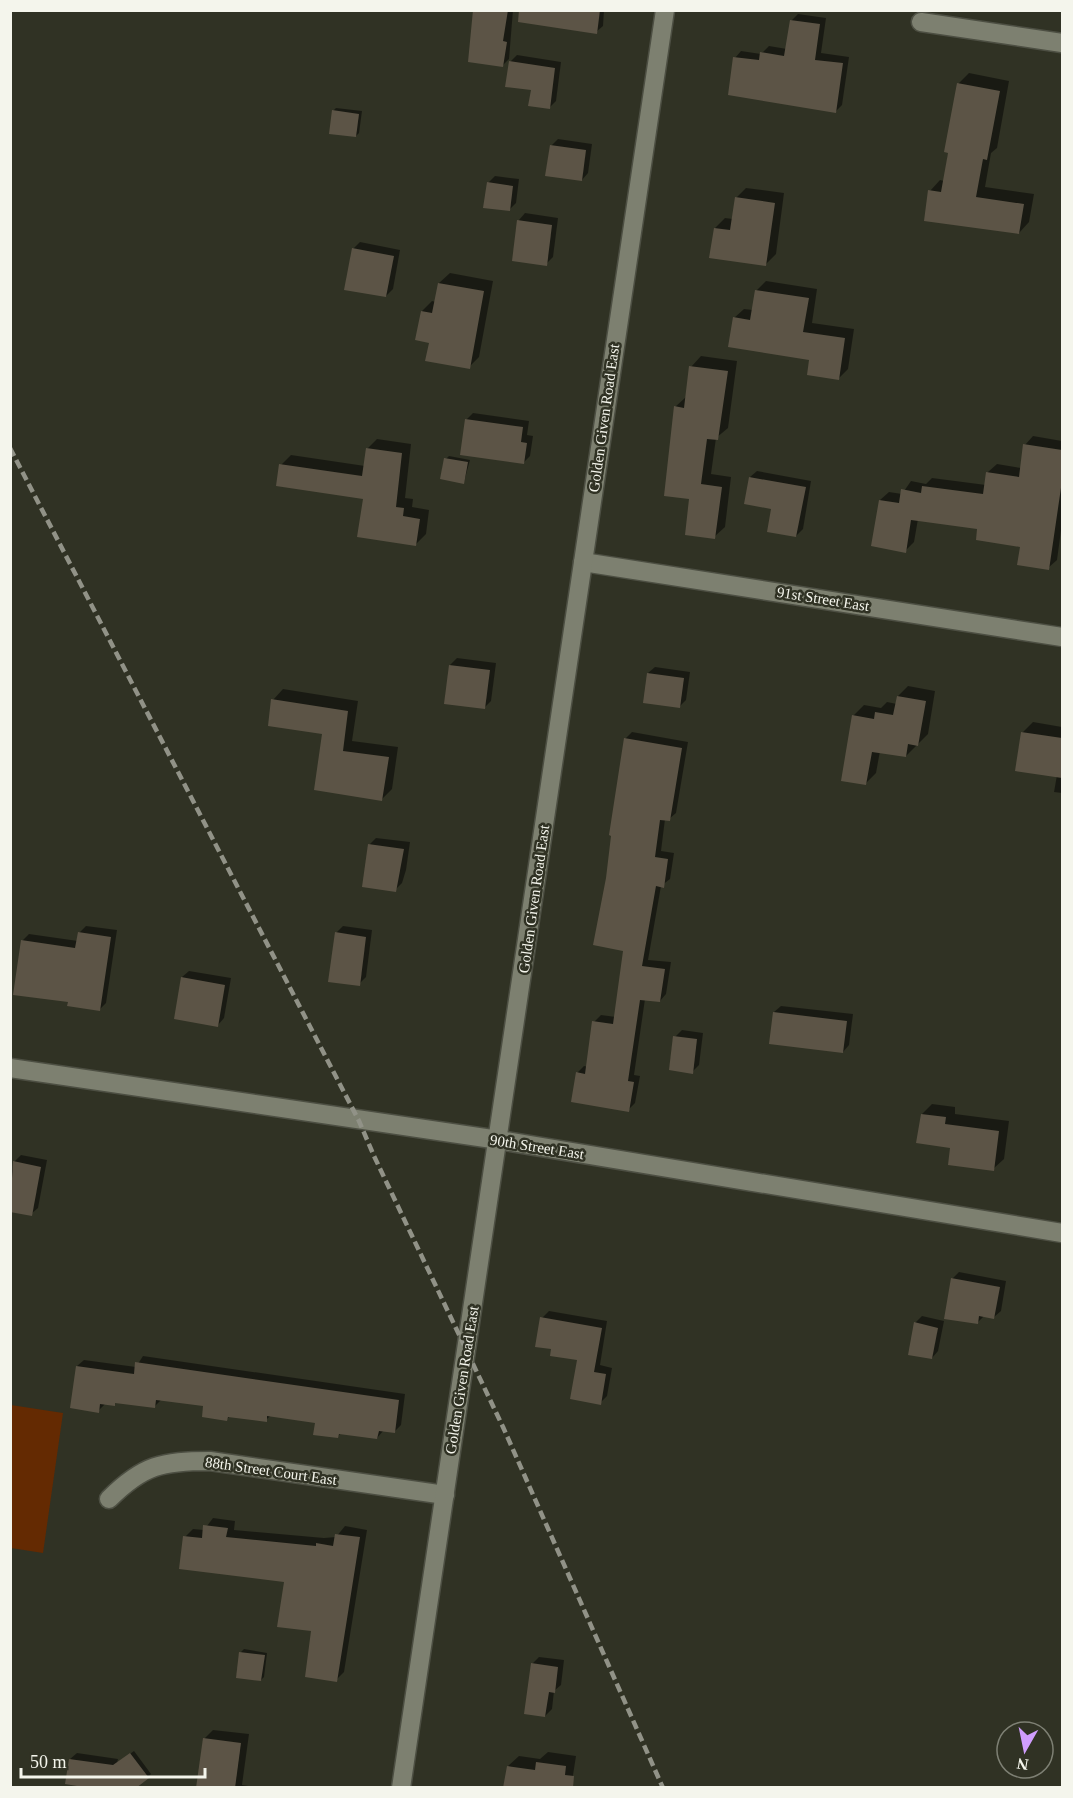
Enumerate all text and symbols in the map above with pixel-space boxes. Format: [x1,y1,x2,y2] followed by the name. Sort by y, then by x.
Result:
[586,342,622,493] street label: Golden Given Road East
[776,584,871,614] street label: 91st Street East
[516,823,552,974] street label: Golden Given Road East
[489,1132,586,1162] street label: 90th Street East
[442,1304,482,1455] street label: Golden Given Road East
[204,1454,339,1488] street label: 88th Street Court East
[995,1720,1055,1780] north arrow
[21,1741,206,1779] scale bar
[30,1752,67,1772] text: 50 m
[1015,1755,1030,1774] text: N

